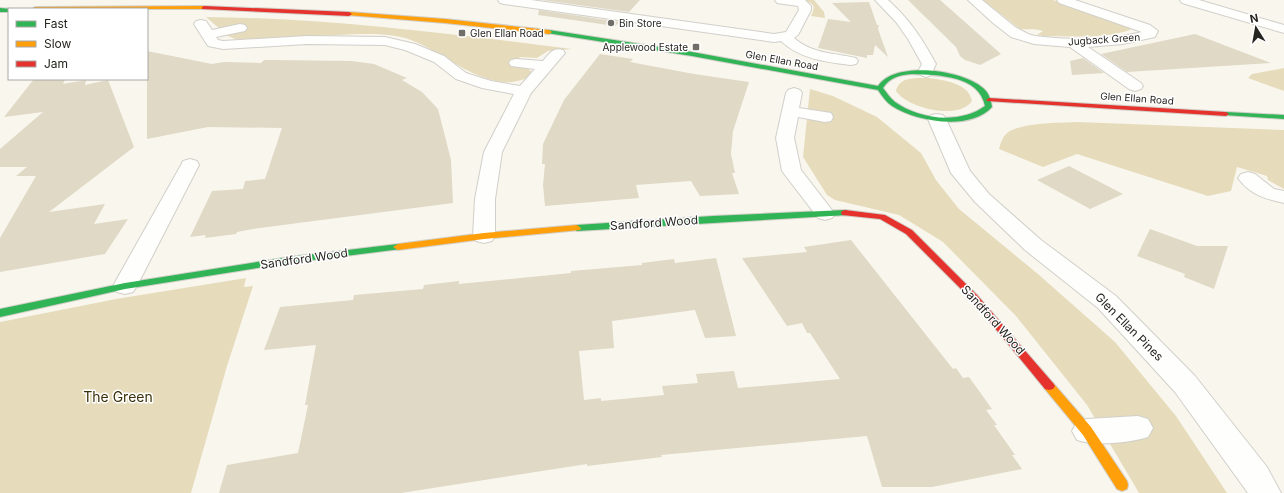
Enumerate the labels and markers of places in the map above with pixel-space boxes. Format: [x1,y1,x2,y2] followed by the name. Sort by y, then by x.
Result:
[619,17,662,29] place label: Bin Store
[606,18,616,28] marker: Bin Store
[470,27,544,39] place label: Glen Ellan Road
[457,28,467,38] marker: Glen Ellan Road
[603,41,688,53] place label: Applewood Estate
[691,42,701,52] marker: Applewood Estate

